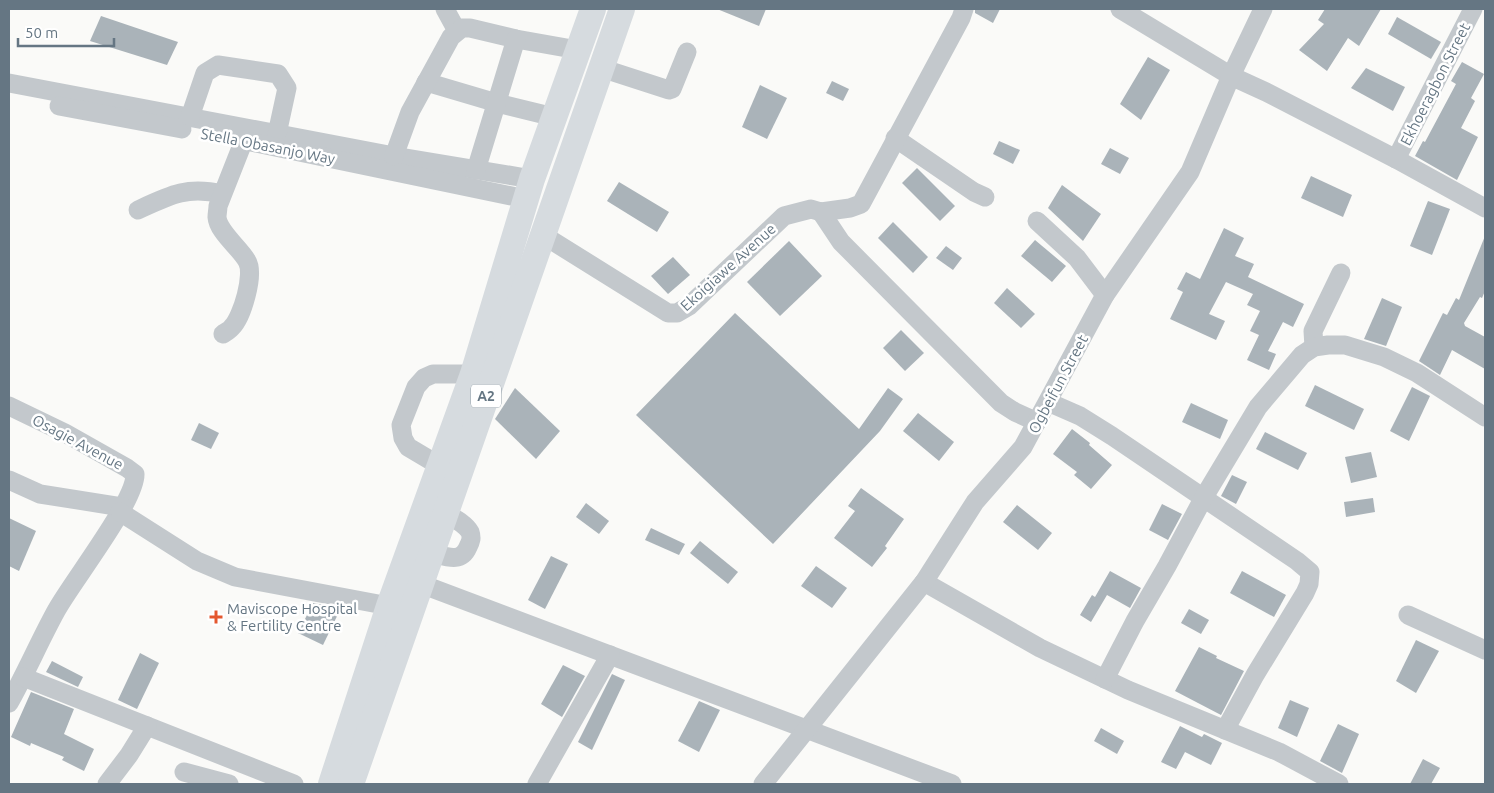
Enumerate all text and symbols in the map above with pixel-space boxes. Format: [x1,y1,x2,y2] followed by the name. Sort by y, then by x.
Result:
[18,15,114,47] scale bar
[1397,20,1473,148] street label: Ekhoeragbon Street
[25,24,58,41] text: 50 m
[199,125,337,167] street label: Stella Obasanjo Way
[677,220,779,314] street label: Ekoigiawe Avenue
[1025,332,1091,436] street label: Ogbeifun Street
[471,384,501,408] road number: A2
[30,411,126,473] street label: Osagie Avenue
[227,600,357,634] place label: Maviscope Hospital & Fertility Centre
[209,610,223,624] marker: Maviscope Hospital & Fertility Centre

